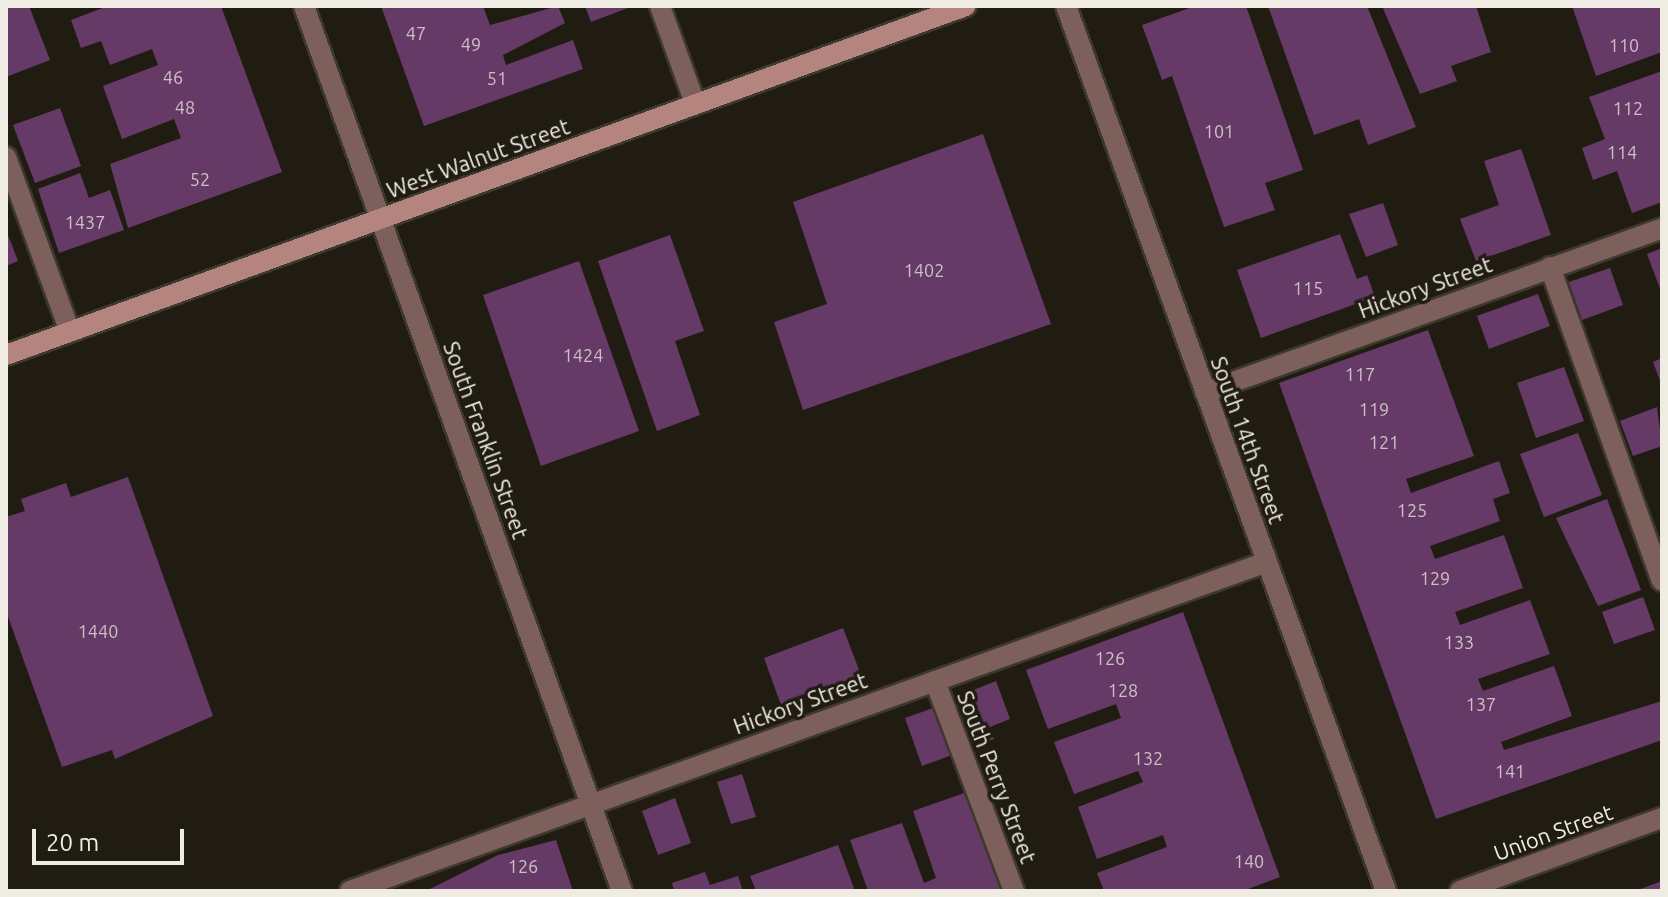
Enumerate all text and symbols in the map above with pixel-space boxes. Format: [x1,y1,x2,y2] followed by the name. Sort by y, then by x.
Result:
[406,22,426,44] house number: 47
[461,33,481,55] house number: 49
[1609,34,1639,56] house number: 110
[163,66,183,88] house number: 46
[487,67,507,89] house number: 51
[175,96,195,118] house number: 48
[1613,97,1643,119] house number: 112
[383,113,573,203] street label: West Walnut Street
[1204,120,1234,142] house number: 101
[1607,141,1637,163] house number: 114
[190,168,210,190] house number: 52
[65,211,105,233] house number: 1437
[1355,251,1495,323] street label: Hickory Street
[904,259,944,281] house number: 1402
[1293,277,1323,299] house number: 115
[438,338,534,542] street label: South Franklin Street
[563,344,603,366] house number: 1424
[1206,353,1290,527] street label: South 14th Street
[1345,363,1375,385] house number: 117
[1359,398,1389,420] house number: 119
[1369,431,1399,453] house number: 121
[1397,499,1427,521] house number: 125
[1420,567,1450,589] house number: 129
[78,620,118,642] house number: 1440
[1444,631,1474,653] house number: 133
[1095,647,1125,669] house number: 126
[730,667,870,739] street label: Hickory Street
[1108,679,1138,701] house number: 128
[952,687,1042,867] street label: South Perry Street
[1466,693,1496,715] house number: 137
[1133,747,1163,769] house number: 132
[1495,760,1525,782] house number: 141
[1490,798,1616,866] street label: Union Street
[36,813,188,863] scale bar
[46,829,99,856] text: 20 m
[1234,850,1264,872] house number: 140
[508,855,538,877] house number: 126

